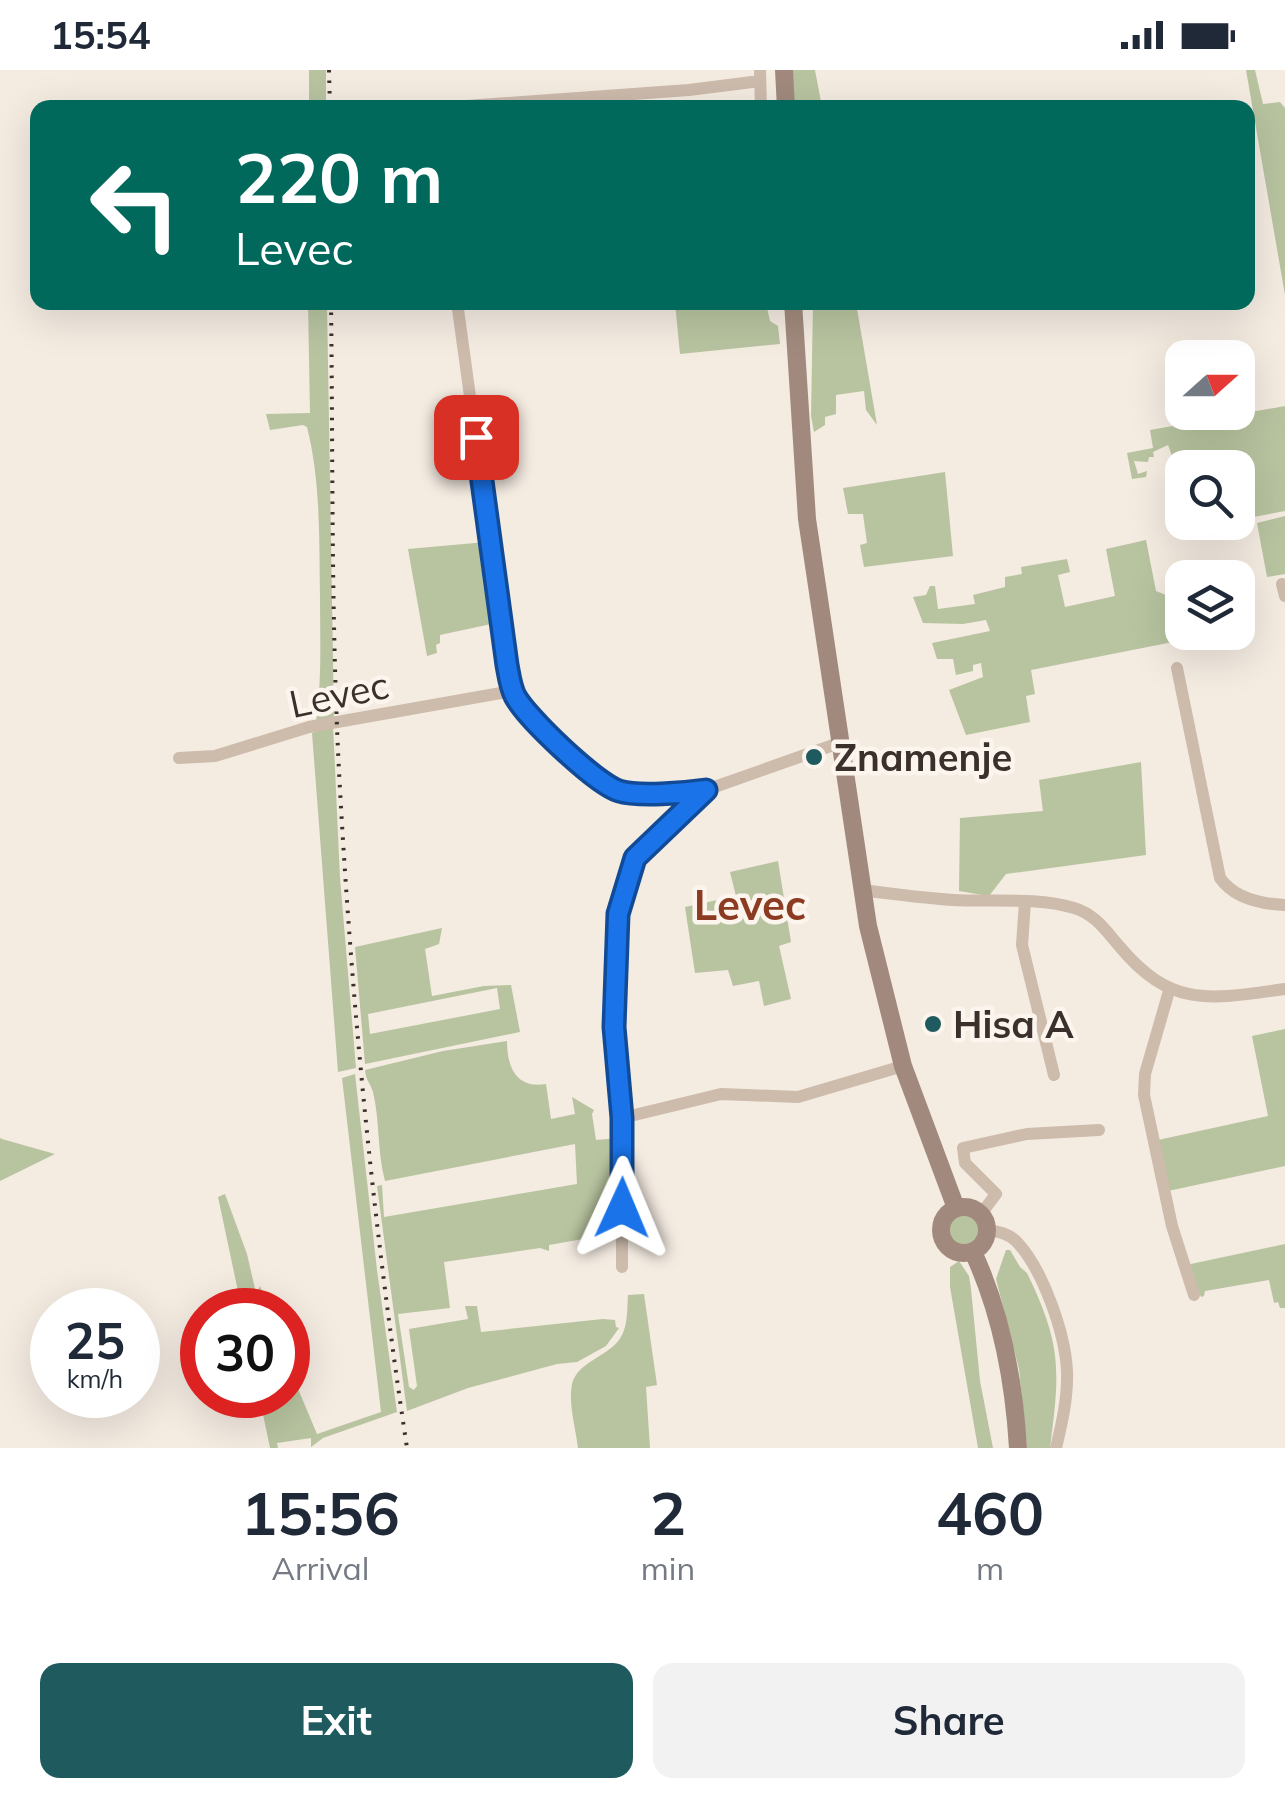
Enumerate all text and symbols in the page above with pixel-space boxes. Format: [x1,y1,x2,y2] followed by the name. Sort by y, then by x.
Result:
[50,11,151,59] text: 15:54
[235,133,443,221] text: 220 m
[70,140,200,270] icon: left
[235,220,354,276] text: Levec
[1165,340,1255,430] north arrow
[1165,340,1255,650] map controls
[434,395,519,480] pin
[449,410,504,465] icon: arrive
[1165,450,1255,540] button: search
[1165,560,1255,650] button: layers
[285,660,393,728] street label: Levec
[834,733,1012,781] place label: Znamenje
[803,746,825,768] marker: Znamenje
[694,878,806,931] district label: Levec
[953,1000,1074,1048] place label: Hisa A
[922,1013,944,1035] marker: Hisa A
[570,1156,674,1260] position arrow
[180,1288,310,1418] speed limit sign: 30
[65,1309,125,1372] text: 25
[67,1363,123,1394] text: km/h
[241,1475,400,1550] text: 15:56
[650,1475,686,1550] text: 2
[936,1475,1044,1550] text: 460
[271,1548,369,1588] text: Arrival
[641,1548,695,1588] text: min
[976,1548,1004,1588] text: m
[40,1663,633,1778] button: Exit
[653,1663,1245,1778] button: Share

